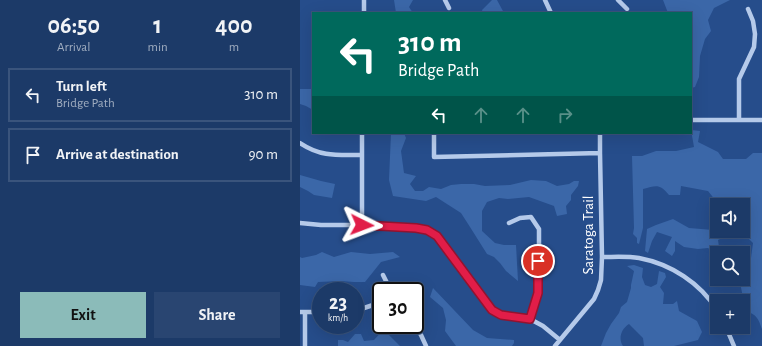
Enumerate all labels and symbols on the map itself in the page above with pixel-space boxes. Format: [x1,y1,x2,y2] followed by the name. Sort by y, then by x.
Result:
[581,196,596,275] street label: Saratoga Trail
[341,204,383,246] position arrow
[521,244,555,278] pin
[372,282,424,334] speed limit sign: 30

